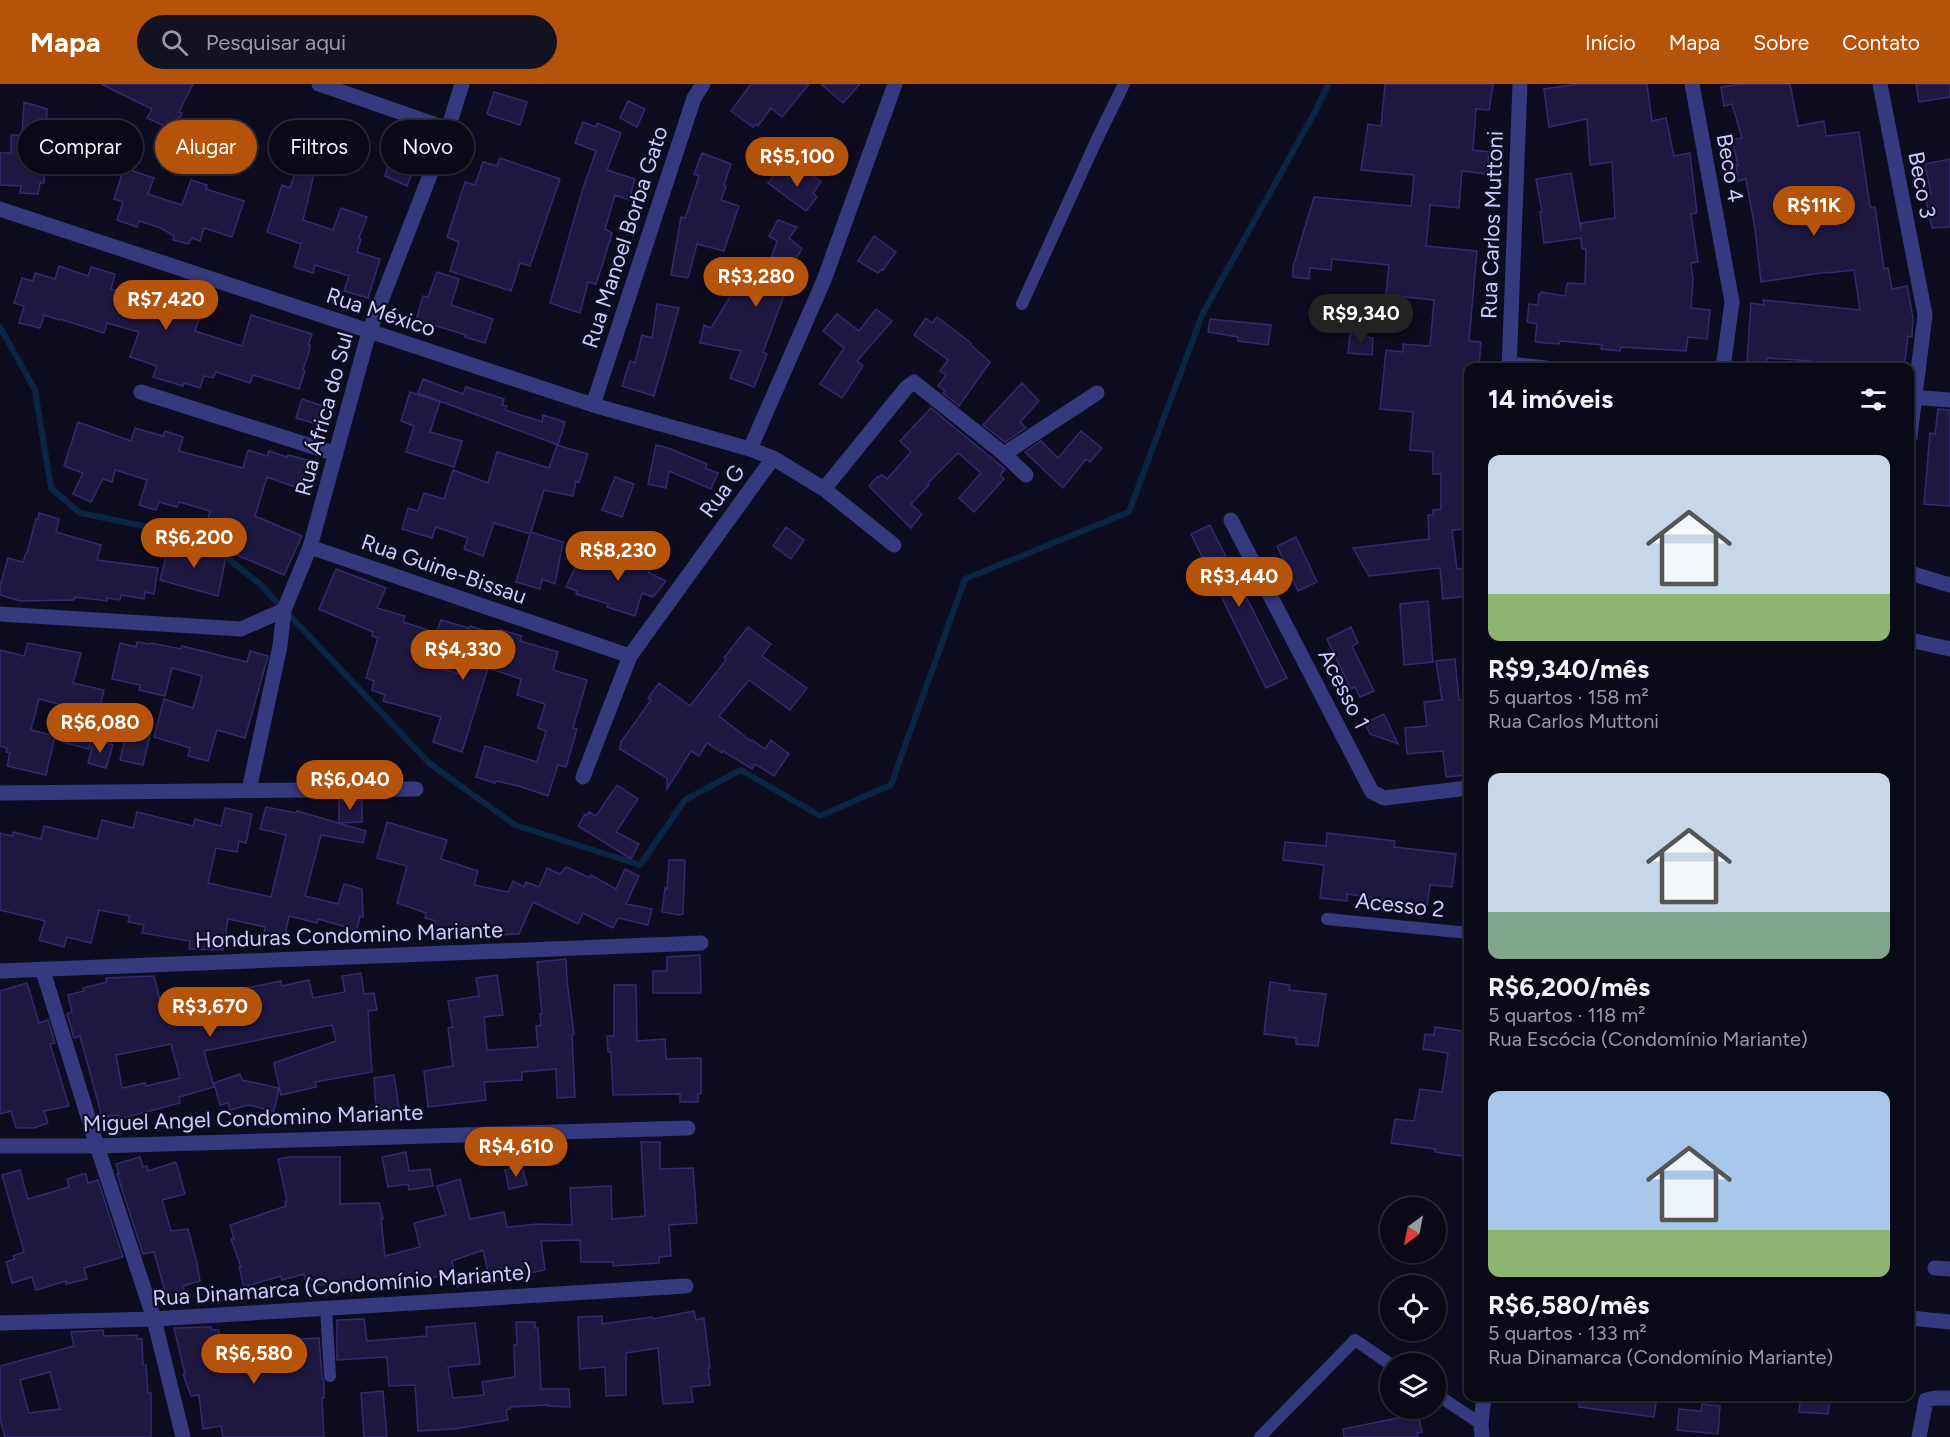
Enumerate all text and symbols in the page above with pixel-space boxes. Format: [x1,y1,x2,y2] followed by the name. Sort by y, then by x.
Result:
[137,15,557,69] search box
[30,25,101,59] text: Mapa
[158,26,191,59] icon: search
[206,29,346,56] text: Pesquisar aqui
[1585,30,1636,55] text: Início
[1669,30,1720,55] text: Mapa
[1753,30,1809,55] text: Sobre
[1842,30,1920,55] text: Contato
[18,120,143,174] chip: Comprar
[155,120,257,174] chip: Alugar
[269,120,369,174] chip: Filtros
[381,120,474,174] chip: Novo
[576,122,674,352] street label: Rua Manoel Borba Gato
[1475,131,1509,319] street label: Rua Carlos Muttoni
[1711,132,1749,204] street label: Beco 4
[742,137,852,188] pin: R$5,100
[759,144,835,168] text: R$5,100
[1902,149,1942,221] street label: Beco 3
[1772,186,1856,237] pin: R$11K
[1787,193,1841,217] text: R$11K
[701,257,811,308] pin: R$3,280
[717,264,795,288] text: R$3,280
[111,280,221,331] pin: R$7,420
[323,282,439,342] street label: Rua México
[127,287,205,311] text: R$7,420
[1306,294,1416,345] pin: R$9,340
[1322,301,1400,325] text: R$9,340
[289,329,359,499] street label: Rua África do Sul
[1488,383,1613,415] text: 14 imóveis
[1857,383,1890,416] icon: filters
[694,459,750,523] street label: Rua G
[1635,494,1743,602] icon: home
[139,518,249,569] pin: R$6,200
[155,525,233,549] text: R$6,200
[358,528,530,610] street label: Rua Guine-Bissau
[563,531,673,582] pin: R$8,230
[579,538,657,562] text: R$8,230
[1184,557,1294,608] pin: R$3,440
[1200,564,1278,588] text: R$3,440
[408,630,518,681] pin: R$4,330
[425,637,501,661] text: R$4,330
[1312,644,1376,734] street label: Acesso 1
[1488,653,1649,685] text: R$9,340/mês
[1488,685,1649,709] text: 5 quartos · 158 m²
[45,703,155,754] pin: R$6,080
[1488,709,1659,733] text: Rua Carlos Muttoni
[61,710,139,734] text: R$6,080
[295,760,405,811] pin: R$6,040
[310,767,390,791] text: R$6,040
[1635,812,1743,920] icon: home
[1354,887,1446,923] street label: Acesso 2
[195,916,503,954] street label: Honduras Condomino Mariante
[1488,971,1650,1003] text: R$6,200/mês
[155,987,265,1038] pin: R$3,670
[172,994,248,1018] text: R$3,670
[1488,1003,1646,1027] text: 5 quartos · 118 m²
[1488,1027,1808,1051] text: Rua Escócia (Condomínio Mariante)
[82,1099,424,1137] street label: Miguel Angel Condomino Mariante
[461,1127,571,1178] pin: R$4,610
[1635,1130,1743,1238] icon: home
[479,1134,553,1158] text: R$4,610
[1380,1197,1446,1263] north arrow
[1380,1197,1446,1419] map controls
[152,1258,532,1312] street label: Rua Dinamarca (Condomínio Mariante)
[1380,1275,1446,1341] button: locate
[1488,1289,1649,1321] text: R$6,580/mês
[1488,1321,1647,1345] text: 5 quartos · 133 m²
[199,1334,309,1385] pin: R$6,580
[215,1341,293,1365] text: R$6,580
[1488,1345,1833,1369] text: Rua Dinamarca (Condomínio Mariante)
[1380,1353,1446,1419] button: layers

